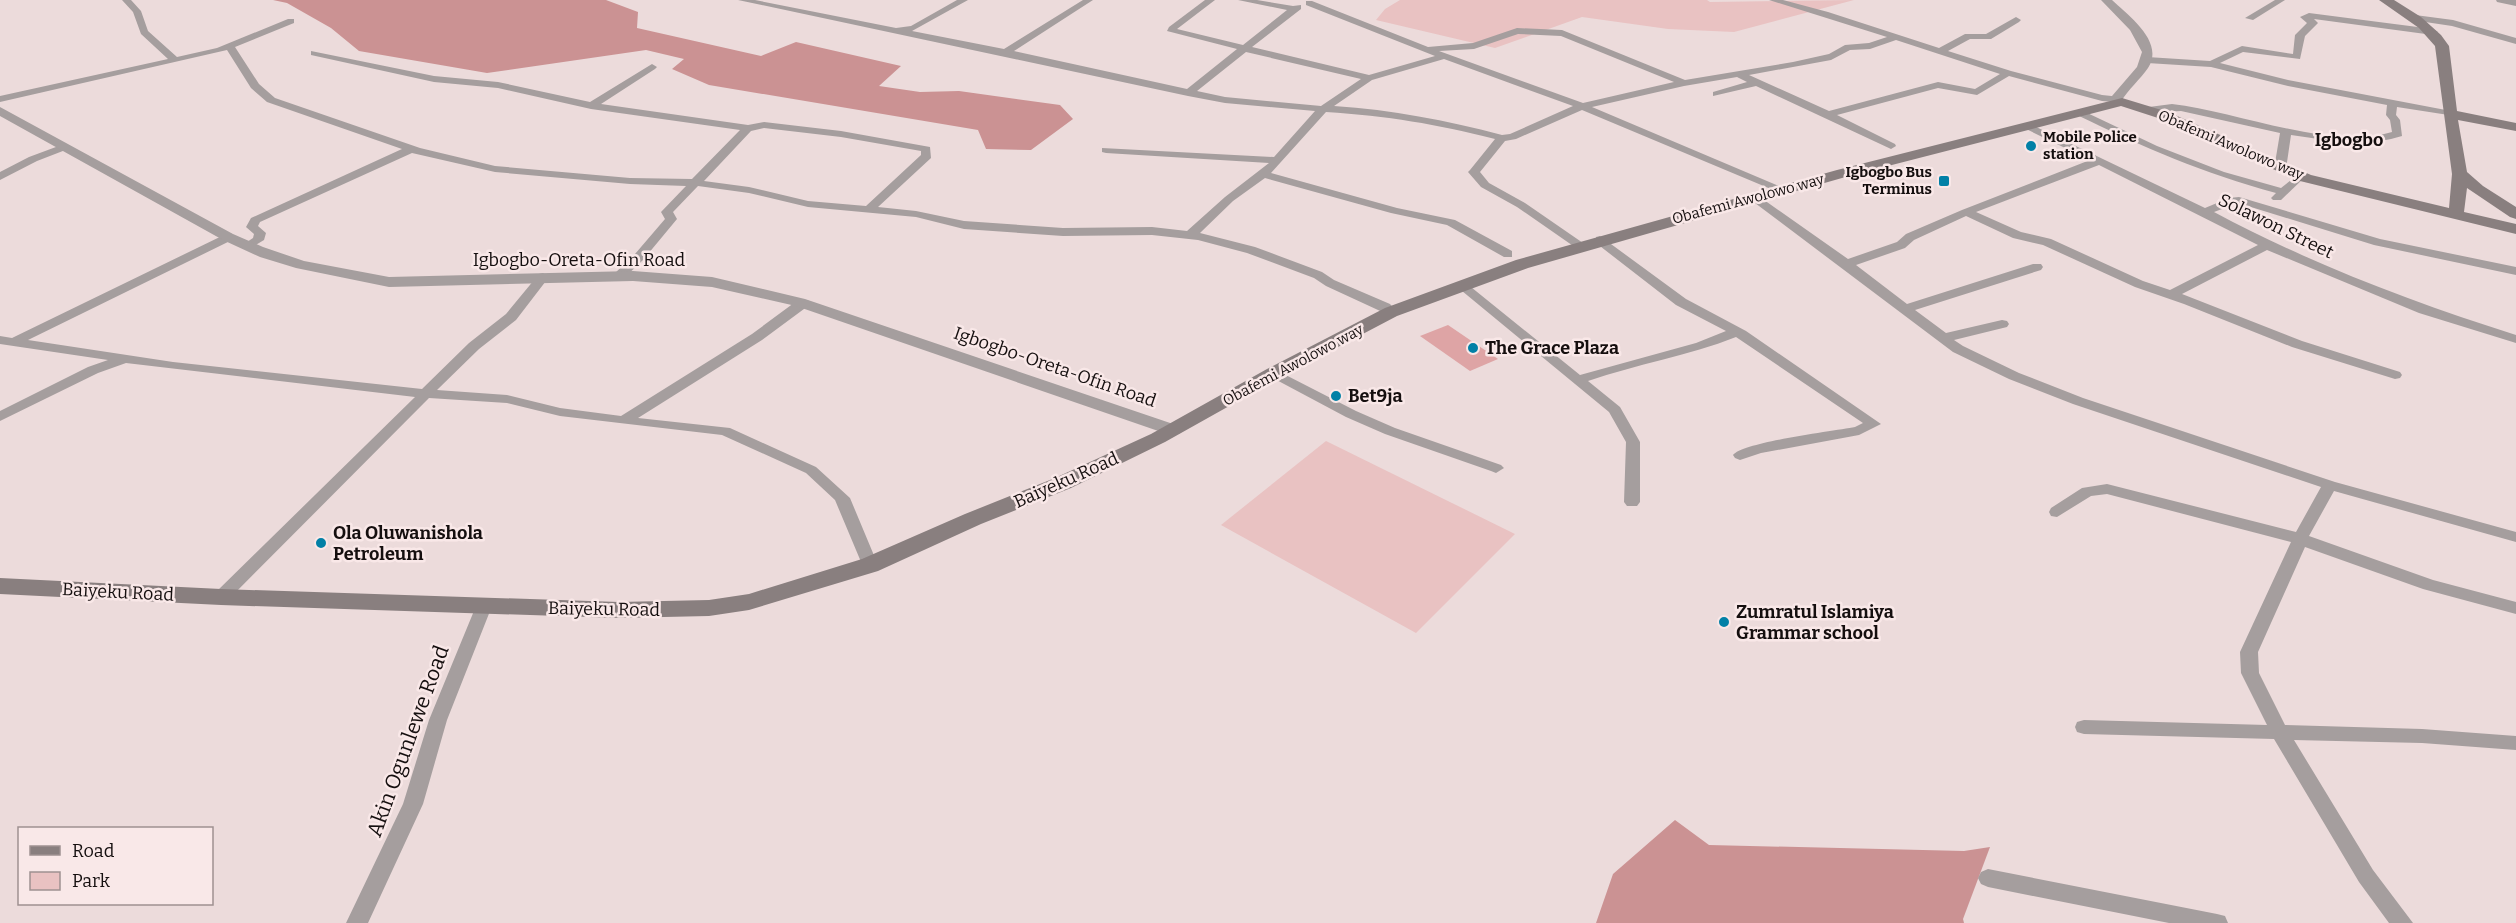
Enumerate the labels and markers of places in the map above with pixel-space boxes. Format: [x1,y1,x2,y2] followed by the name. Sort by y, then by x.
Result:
[2043,128,2137,163] place label: Mobile Police station
[2024,139,2038,153] marker: Mobile Police station
[1846,163,1932,198] place label: Igbogbo Bus Terminus
[1937,174,1951,188] marker: Igbogbo Bus Terminus
[1485,337,1619,359] place label: The Grace Plaza
[1466,341,1480,355] marker: The Grace Plaza
[1348,385,1403,407] place label: Bet9ja
[1329,389,1343,403] marker: Bet9ja
[333,522,483,565] place label: Ola Oluwanishola Petroleum
[314,536,328,550] marker: Ola Oluwanishola Petroleum
[1736,601,1894,644] place label: Zumratul Islamiya Grammar school
[1717,615,1731,629] marker: Zumratul Islamiya Grammar school

